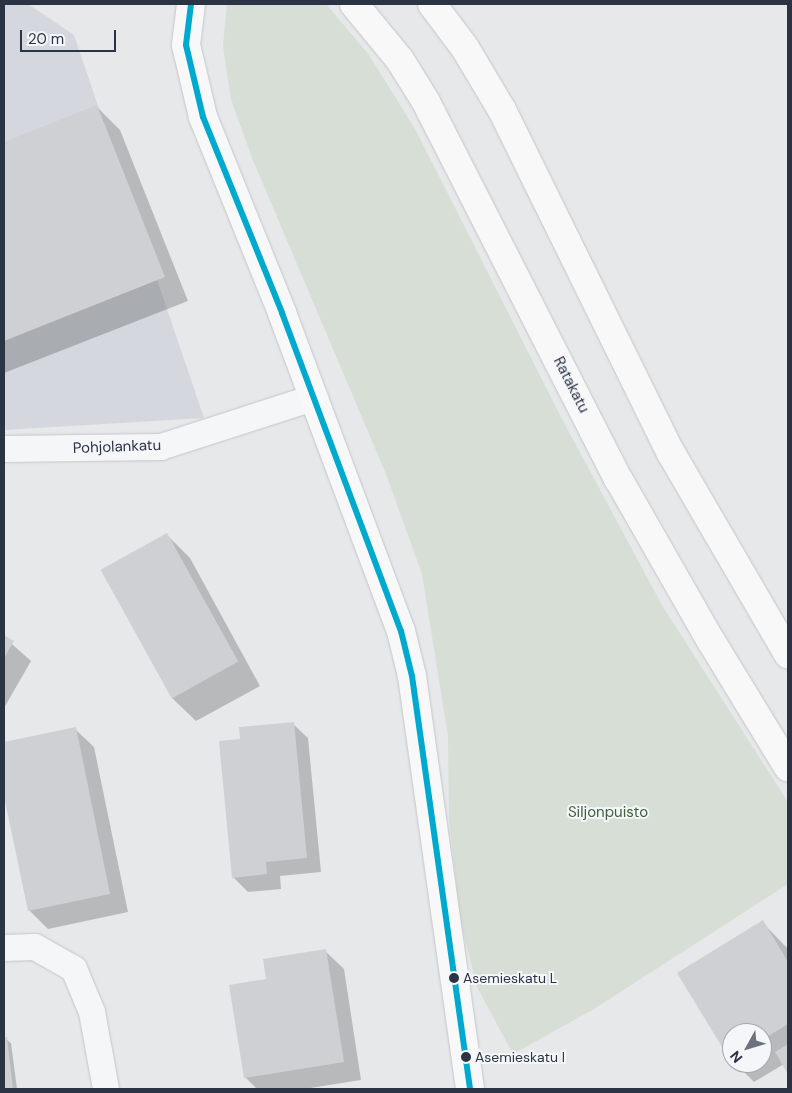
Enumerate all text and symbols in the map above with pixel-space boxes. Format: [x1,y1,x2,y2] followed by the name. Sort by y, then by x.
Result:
[22,20,119,52] scale bar
[28,29,64,49] text: 20 m
[549,354,593,416] street label: Ratakatu
[73,436,161,458] street label: Pohjolankatu
[568,804,648,822] park label: Siljonpuisto
[463,970,557,986] place label: Asemieskatu L
[449,973,459,983] marker: Asemieskatu L
[722,1023,772,1073] north arrow
[726,1047,746,1066] text: N
[475,1049,565,1065] place label: Asemieskatu I
[461,1052,471,1062] marker: Asemieskatu I

